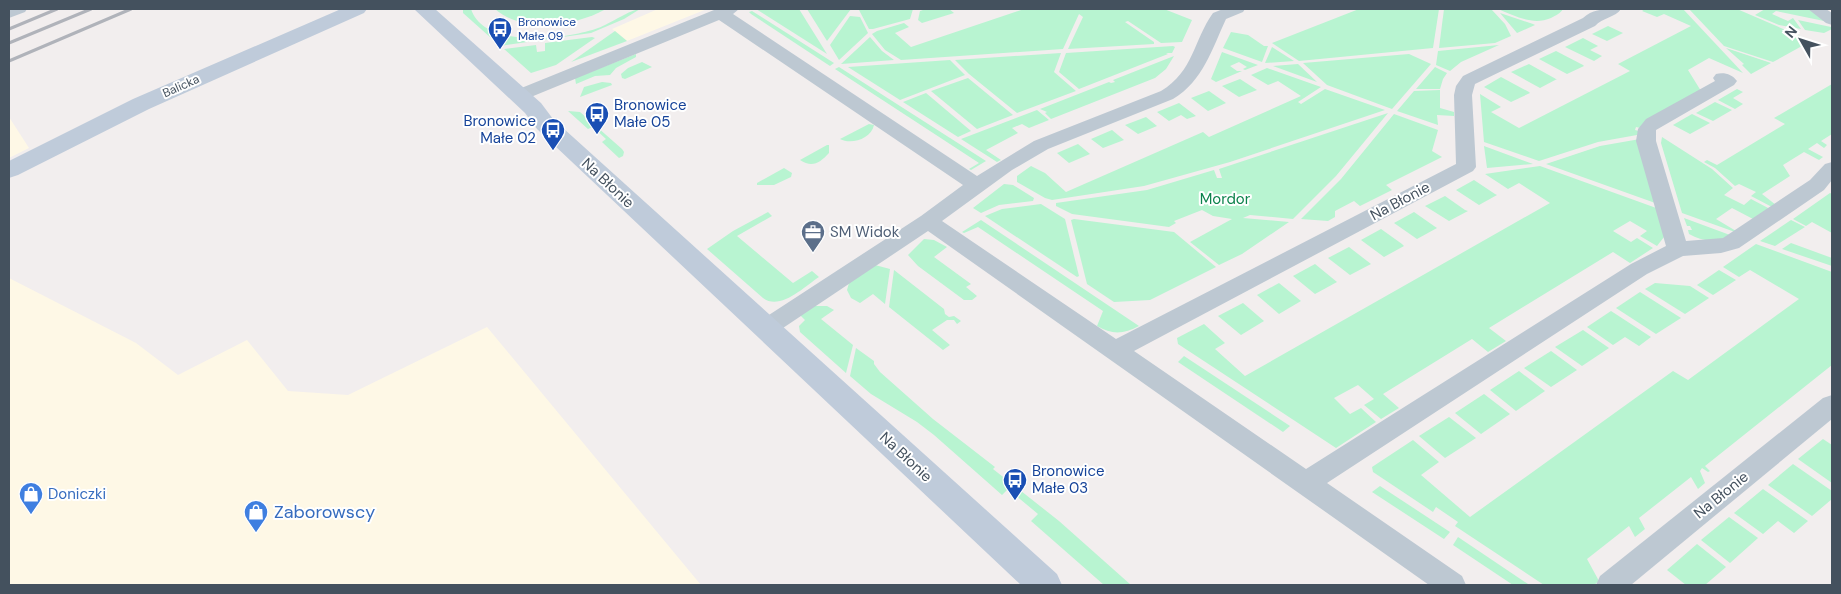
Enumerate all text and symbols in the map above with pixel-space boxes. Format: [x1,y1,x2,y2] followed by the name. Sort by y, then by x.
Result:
[518,14,576,44] place label: Bronowice Małe 09
[1776,15,1826,65] north arrow
[487,16,513,50] bus stop icon: Bronowice Małe 09
[1781,22,1801,41] text: N
[160,71,202,101] street label: Balicka
[614,95,687,132] place label: Bronowice Małe 05
[584,101,610,135] bus stop icon: Bronowice Małe 05
[463,111,536,148] place label: Bronowice Małe 02
[540,117,566,151] bus stop icon: Bronowice Małe 02
[577,154,639,212] street label: Na Błonie
[1367,177,1433,225] street label: Na Błonie
[1200,189,1251,209] park label: Mordor
[800,219,826,253] office icon: SM Widok
[830,222,900,242] place label: SM Widok
[875,428,937,486] street label: Na Błonie
[1032,461,1105,498] place label: Bronowice Małe 03
[1002,467,1028,501] bus stop icon: Bronowice Małe 03
[1689,467,1753,523] street label: Na Błonie
[18,481,44,515] shop icon: Doniczki
[48,484,106,504] place label: Doniczki
[243,499,269,533] shop icon: Zaborowscy
[274,500,375,524] place label: Zaborowscy

